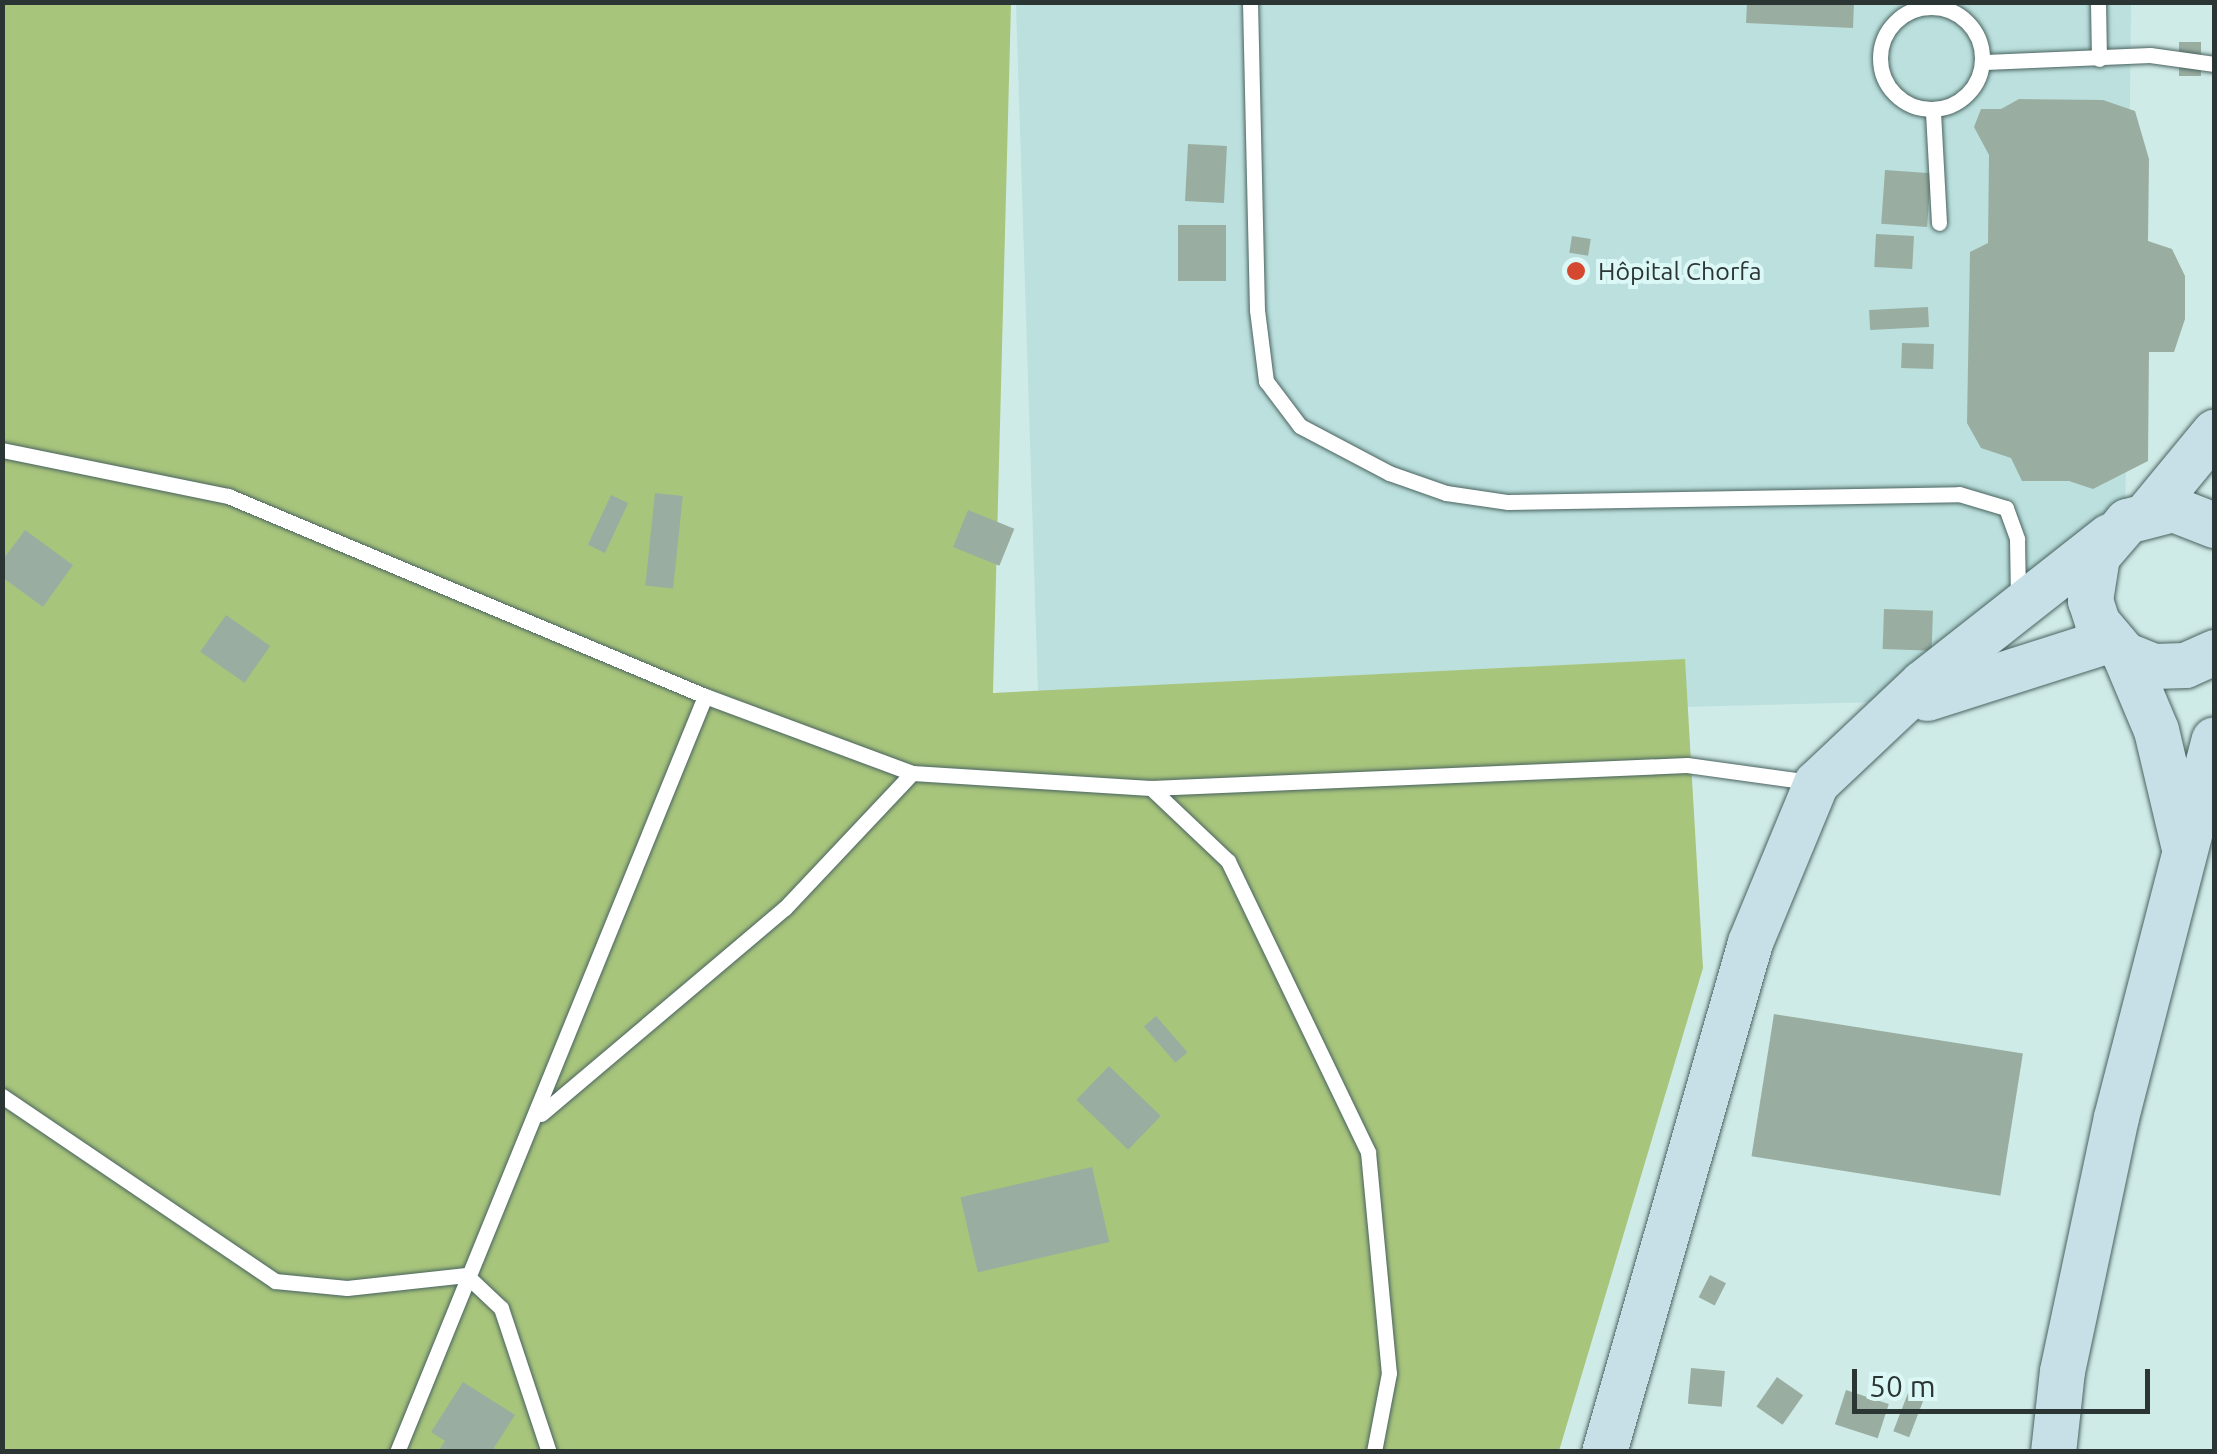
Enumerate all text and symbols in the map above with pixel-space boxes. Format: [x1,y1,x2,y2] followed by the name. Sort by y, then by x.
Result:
[1598,256,1762,286] place label: Hôpital Chorfa
[1563,258,1589,284] marker: Hôpital Chorfa
[1857,1349,2154,1411] scale bar
[1869,1369,1936,1403] text: 50 m

